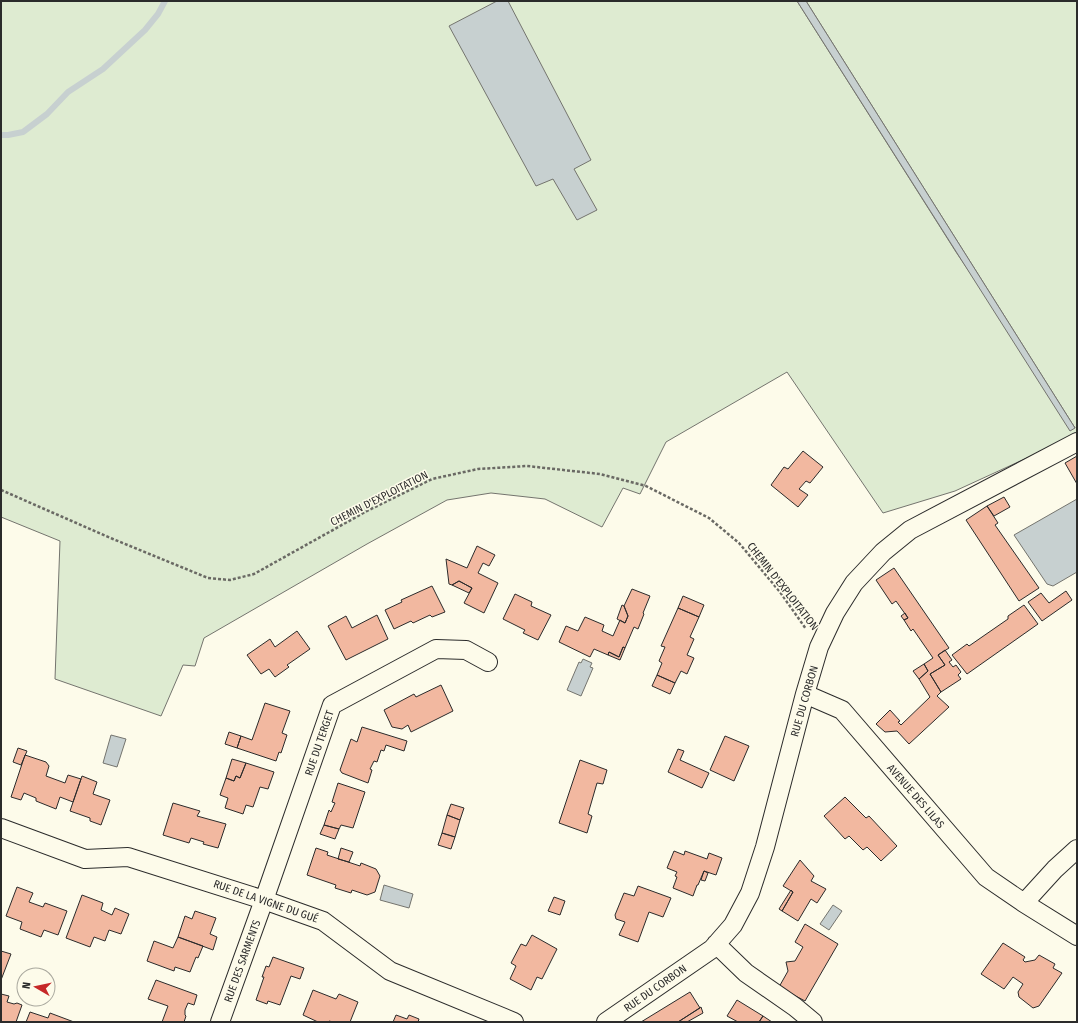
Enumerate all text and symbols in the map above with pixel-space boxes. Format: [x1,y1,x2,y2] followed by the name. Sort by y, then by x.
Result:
[328,468,430,529] street label: CHEMIN D'EXPLOITATION
[744,540,821,633] street label: CHEMIN D'EXPLOITATION
[788,664,821,738] street label: RUE DU CORBON
[302,708,337,778] street label: RUE DU TERGET
[884,762,947,831] street label: AVENUE DES LILAS
[212,876,320,926] street label: RUE DE LA VIGNE DU GUÉ
[222,918,264,1004] street label: RUE DES SARMENTS
[621,962,689,1015] street label: RUE DU CORBON
[16,967,56,1007] north arrow
[20,981,34,990] text: N

